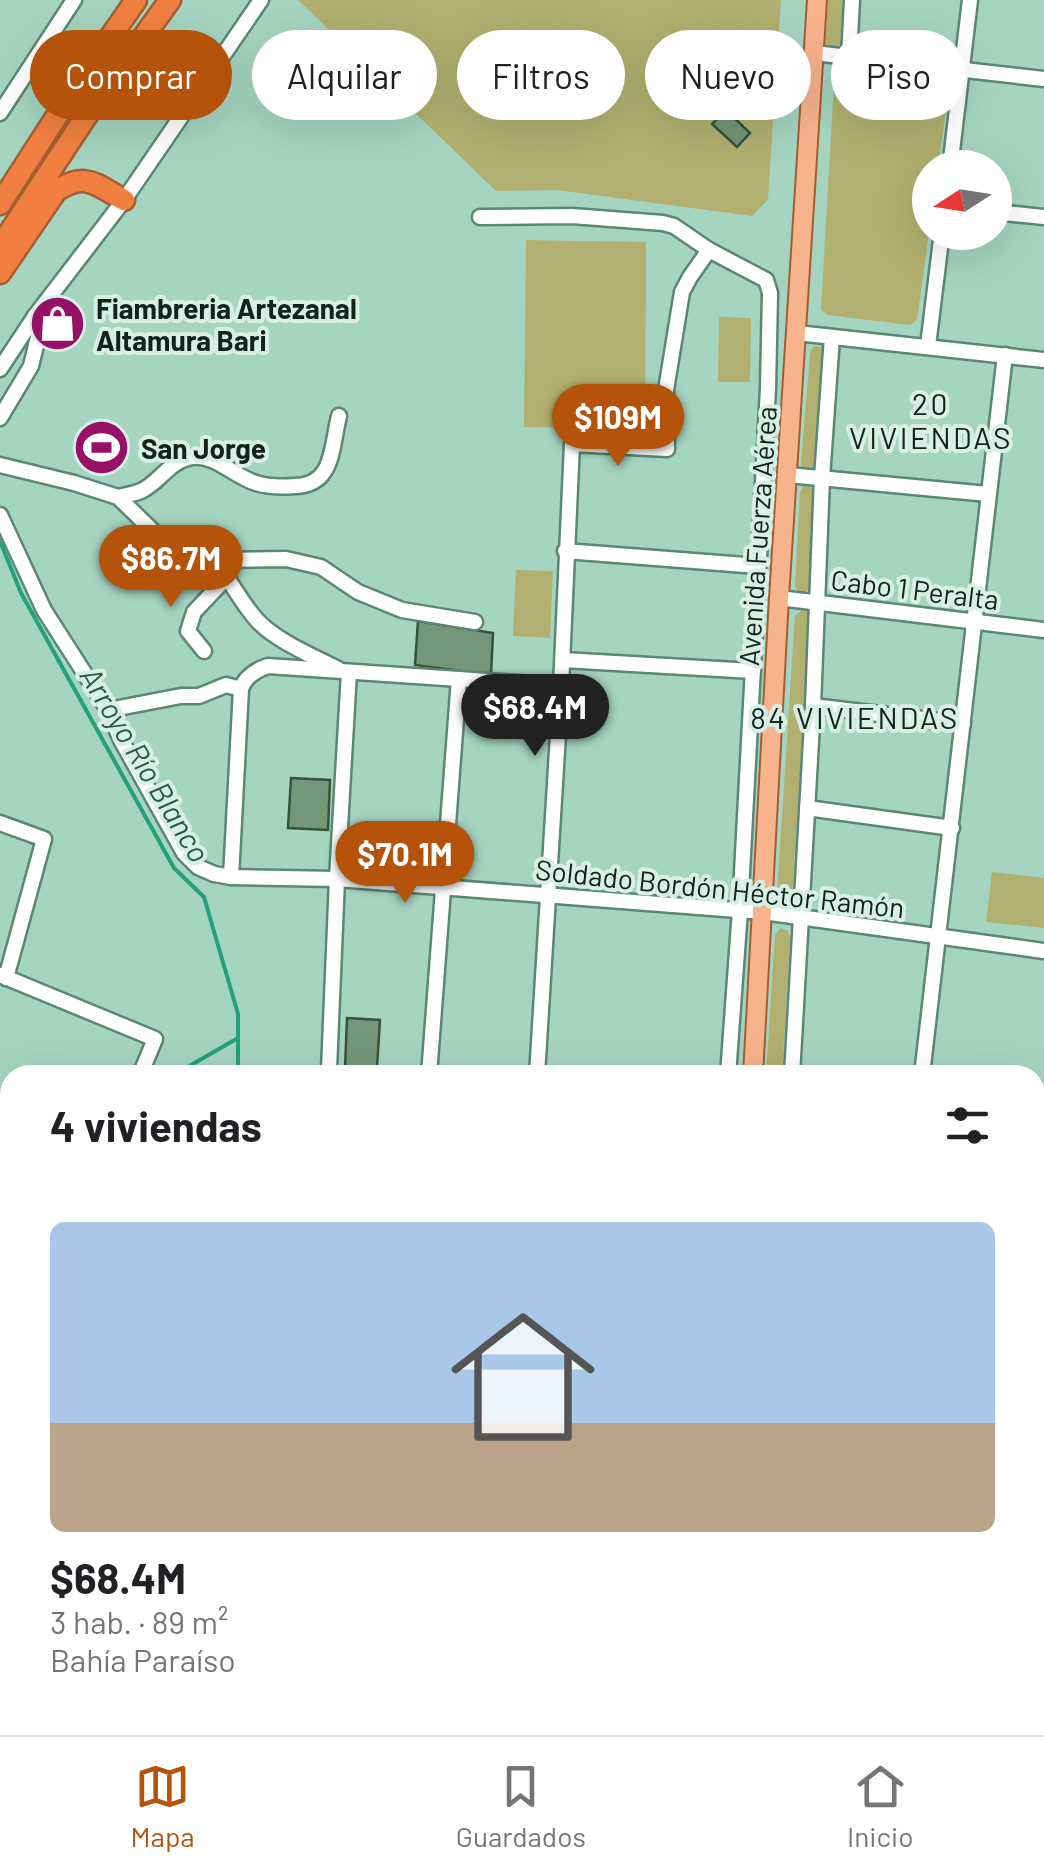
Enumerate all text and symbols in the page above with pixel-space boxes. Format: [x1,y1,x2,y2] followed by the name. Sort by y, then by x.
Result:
[30,30,232,120] chip: Comprar
[252,30,437,120] chip: Alquilar
[457,30,625,120] chip: Filtros
[645,30,811,120] chip: Nuevo
[831,30,966,120] chip: Piso
[912,150,1012,250] north arrow
[912,150,1012,250] map controls
[96,291,357,357] place label: Fiambreria Artezanal Altamura Bari
[27,294,87,354] shop icon: Fiambreria Artezanal Altamura Bari
[548,384,688,469] pin: $109M
[849,385,1013,455] district label: 20 VIVIENDAS
[574,397,662,435] text: $109M
[731,405,783,667] street label: Avenida Fuerza Aérea
[72,418,132,478] sports icon: San Jorge
[141,431,266,465] place label: San Jorge
[90,525,252,610] pin: $86.7M
[121,538,221,576] text: $86.7M
[829,562,1001,616] street label: Cabo 1 Peralta
[74,660,218,868] water label: Arroyo Río Blanco
[454,674,616,759] pin: $68.4M
[483,687,587,725] text: $68.4M
[750,699,960,735] district label: 84 VIVIENDAS
[324,821,486,906] pin: $70.1M
[357,834,453,872] text: $70.1M
[534,852,906,924] street label: Soldado Bordón Héctor Ramón
[940,1098,995,1153] icon: filters
[50,1100,262,1150] text: 4 viviendas
[433,1287,613,1467] icon: home
[50,1552,186,1602] text: $68.4M
[50,1602,228,1640] text: 3 hab. · 89 m²
[50,1640,236,1678] text: Bahía Paraíso
[131,1759,195,1853] tab: Mapa
[456,1759,586,1853] tab: Guardados
[847,1759,913,1853] tab: Inicio

